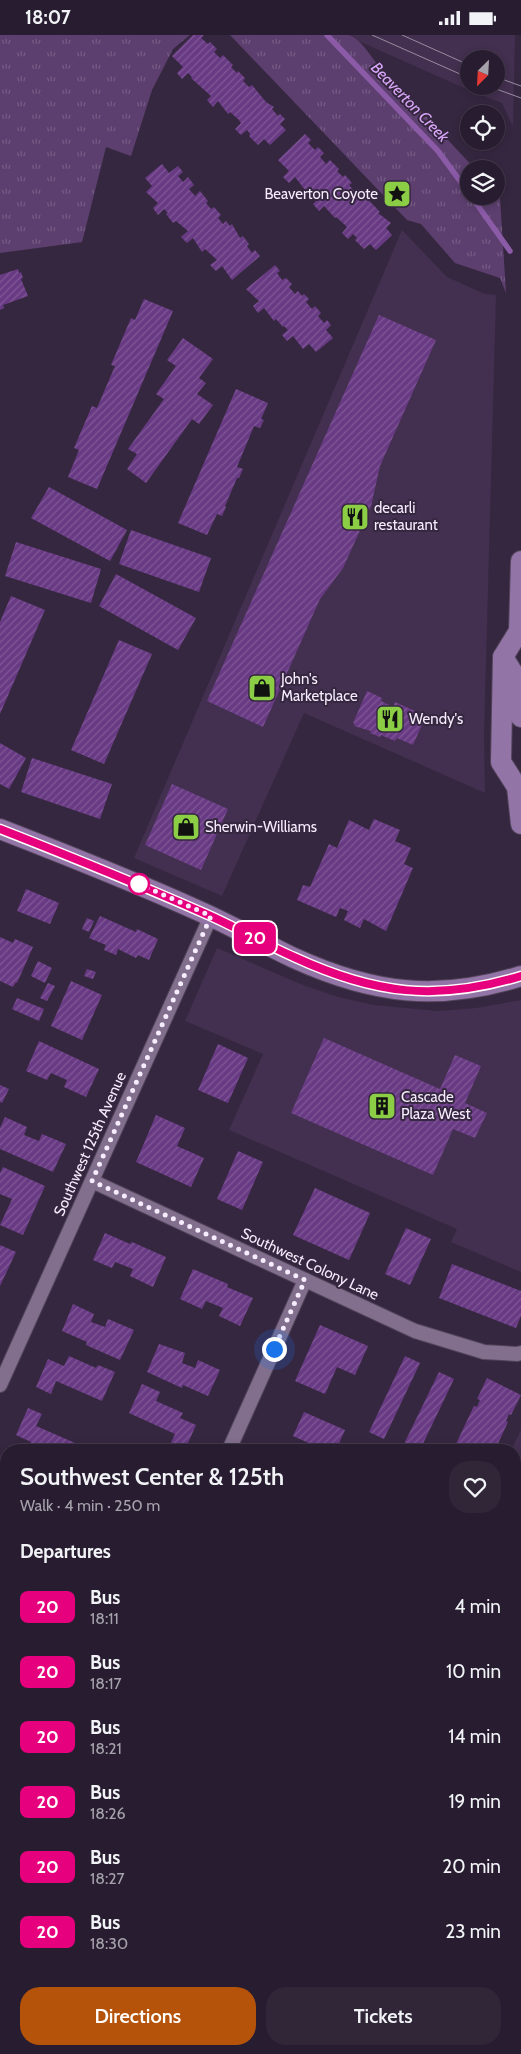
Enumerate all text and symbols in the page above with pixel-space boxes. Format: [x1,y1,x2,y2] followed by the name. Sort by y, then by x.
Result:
[25,6,71,29] text: 18:07
[460,50,505,95] north arrow
[460,50,505,205] map controls
[367,58,454,147] water label: Beaverton Creek
[460,105,505,150] button: locate
[460,160,505,205] button: layers
[382,179,412,209] place icon: Beaverton Coyote
[264,185,378,203] place label: Beaverton Coyote
[374,499,438,534] place label: decarli restaurant
[340,502,370,532] restaurant icon: decarli restaurant
[280,670,358,705] place label: John's Marketplace
[247,673,277,703] shop icon: John's Marketplace
[375,704,405,734] restaurant icon: Wendy's
[409,710,463,728] place label: Wendy's
[171,812,201,842] shop icon: Sherwin-Williams
[205,818,317,836] place label: Sherwin-Williams
[128,873,150,895] unlabelled marker
[232,922,278,954] line badge: 20
[244,927,266,949] text: 20
[50,1069,130,1219] street label: Southwest 125th Avenue
[401,1088,470,1123] place label: Cascade Plaza West
[367,1091,397,1121] building icon: Cascade Plaza West
[238,1224,382,1304] street label: Southwest Colony Lane
[262,1337,287,1362] your location
[449,1461,501,1513] button: heart
[20,1462,284,1491] text: Southwest Center & 125th
[20,1496,160,1515] text: Walk · 4 min · 250 m
[20,1540,111,1563] text: Departures
[90,1586,120,1609] text: Bus
[454,1595,501,1618] text: 4 min
[36,1596,59,1618] text: 20
[90,1609,119,1628] text: 18:11
[90,1651,120,1674] text: Bus
[446,1660,501,1683] text: 10 min
[36,1661,59,1683] text: 20
[90,1674,122,1693] text: 18:17
[90,1716,120,1739] text: Bus
[448,1725,501,1748] text: 14 min
[36,1726,59,1748] text: 20
[90,1739,122,1758] text: 18:21
[90,1781,120,1804] text: Bus
[448,1790,501,1813] text: 19 min
[36,1791,59,1813] text: 20
[90,1804,126,1823] text: 18:26
[90,1846,120,1869] text: Bus
[442,1855,501,1878] text: 20 min
[36,1856,59,1878] text: 20
[90,1869,125,1888] text: 18:27
[90,1911,120,1934] text: Bus
[445,1920,501,1943] text: 23 min
[36,1921,59,1943] text: 20
[90,1934,128,1953] text: 18:30
[20,1987,256,2045] button: Directions
[266,1987,501,2045] button: Tickets

